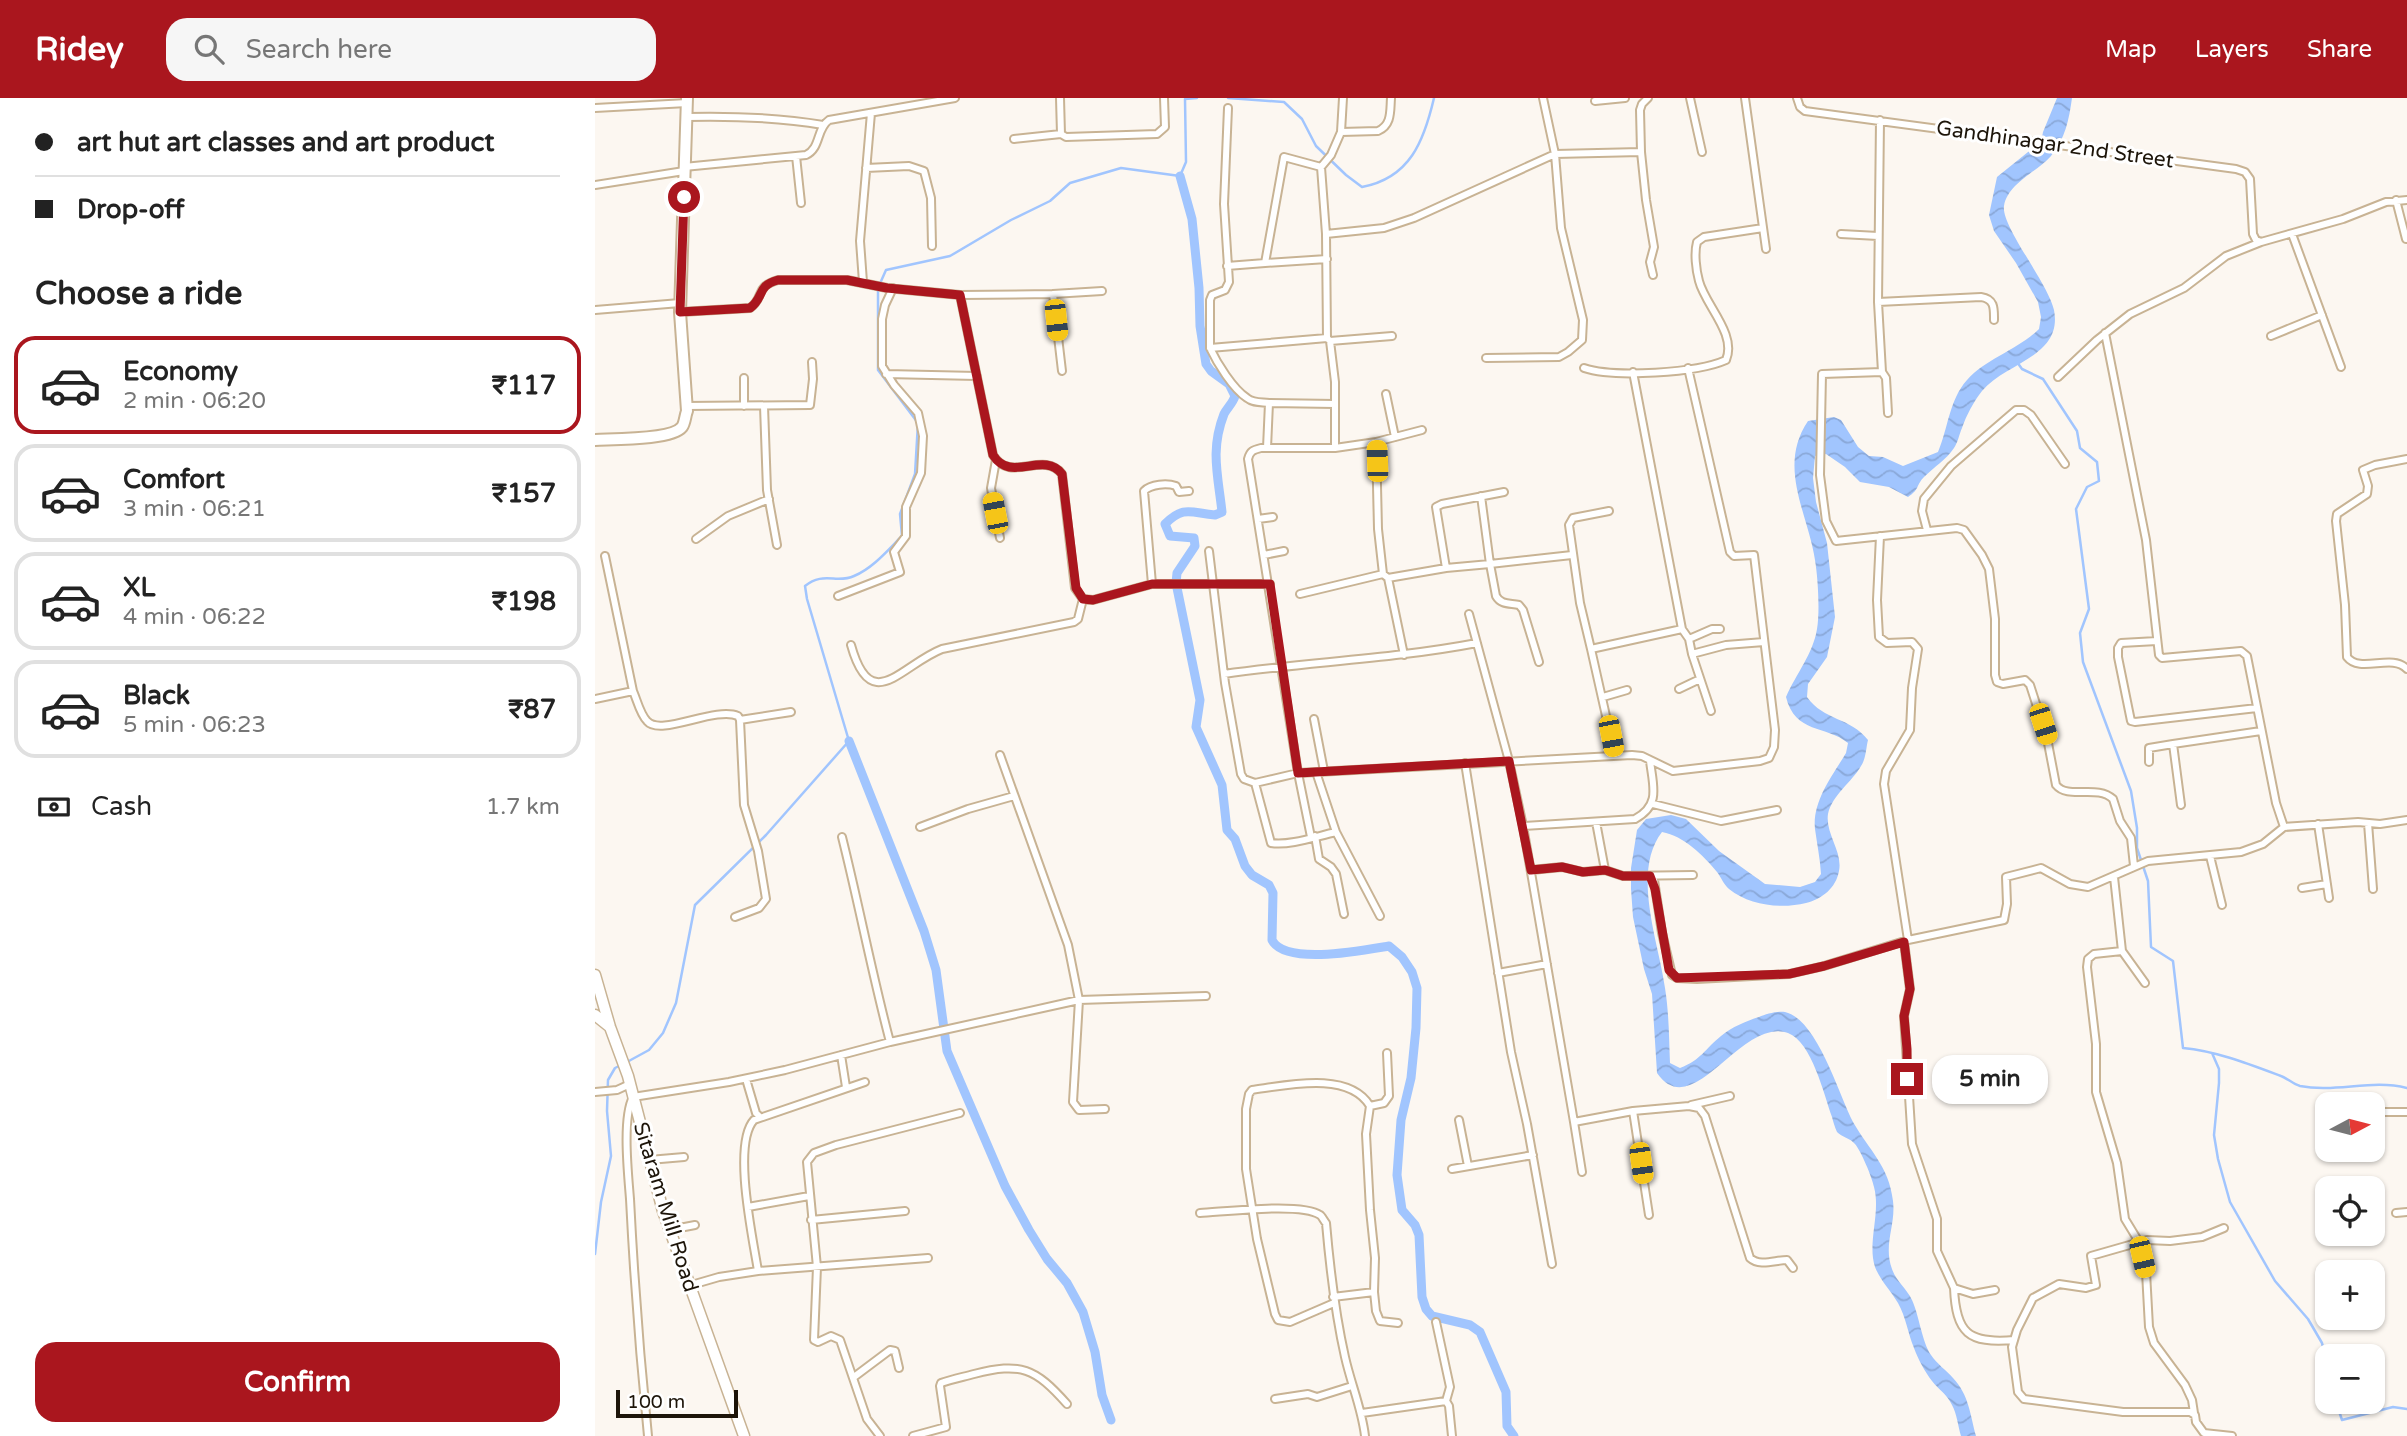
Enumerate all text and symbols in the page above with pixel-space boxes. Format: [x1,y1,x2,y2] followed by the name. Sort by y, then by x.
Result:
[166,18,656,81] search box
[35,30,124,69] text: Ridey
[190,30,228,68] icon: search
[246,34,392,65] text: Search here
[2105,35,2157,64] text: Map
[2195,35,2269,64] text: Layers
[2307,35,2372,64] text: Share
[1935,115,2175,174] street label: Gandhinagar 2nd Street
[77,127,494,158] text: art hut art classes and art product
[668,181,700,213] route start
[77,194,184,225] text: Drop-off
[35,275,242,313] text: Choose a ride
[1044,298,1069,342] car
[39,354,102,417] icon: car
[123,356,238,387] text: Economy
[492,370,556,401] text: ₹117
[123,387,266,415] text: 2 min · 06:20
[1366,440,1389,482] car
[39,462,102,525] icon: car
[123,464,225,495] text: Comfort
[492,478,556,509] text: ₹157
[981,490,1010,536] car
[123,495,266,523] text: 3 min · 06:21
[39,570,102,633] icon: car
[123,572,155,603] text: XL
[492,586,556,617] text: ₹198
[123,603,266,631] text: 4 min · 06:22
[39,678,102,741] icon: car
[123,680,190,711] text: Black
[508,694,556,725] text: ₹87
[2027,701,2060,747] car
[123,711,266,739] text: 5 min · 06:23
[1597,713,1626,759] car
[35,788,73,826] icon: cash
[91,791,152,822] text: Cash
[486,793,560,821] text: 1.7 km
[1931,1054,2047,1104] callout: 5 min
[1891,1063,1923,1095] route end
[1959,1065,2021,1093] text: 5 min
[2315,1092,2385,1162] north arrow
[2315,1092,2385,1414] map controls
[628,1119,703,1295] street label: Sitaram Mill Road
[1628,1141,1655,1185] car
[2315,1176,2385,1246] button: locate
[2128,1234,2157,1280] car
[2315,1260,2385,1330] button: +
[35,1342,560,1422] button: Confirm
[2315,1344,2385,1414] button: −
[616,1387,739,1419] scale bar
[627,1391,685,1413] text: 100 m

